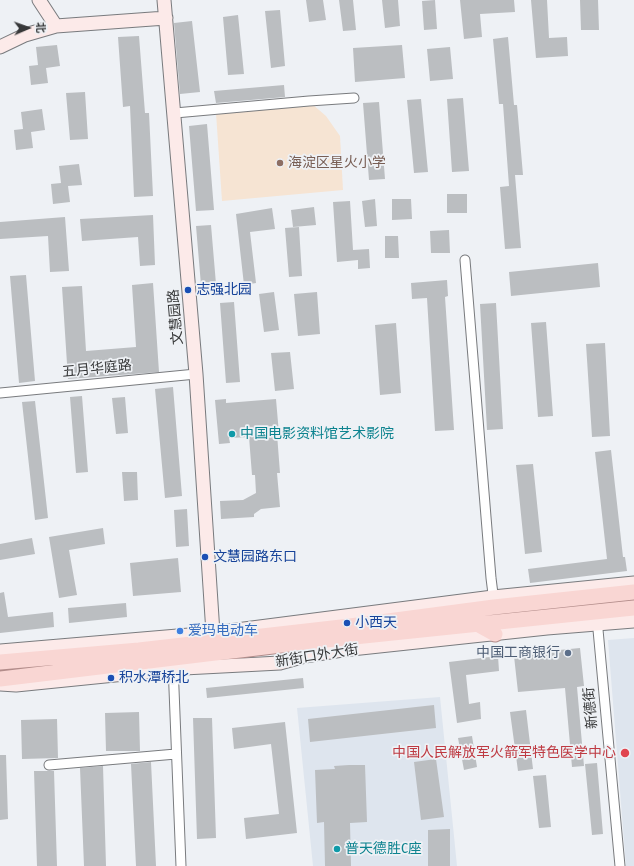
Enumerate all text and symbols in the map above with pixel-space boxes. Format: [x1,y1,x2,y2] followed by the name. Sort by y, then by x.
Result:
[8,8,48,48] north arrow
[34,22,47,33] text: 北
[288,155,386,171] place label: 海淀区星火小学
[275,158,285,168] marker: 海淀区星火小学
[196,282,252,298] place label: 志强北园
[183,285,193,295] marker: 志强北园
[165,288,187,346] street label: 文慧园路
[61,357,133,381] street label: 五月华庭路
[240,426,394,442] place label: 中国电影资料馆艺术影院
[227,429,237,439] marker: 中国电影资料馆艺术影院
[213,549,297,565] place label: 文慧园路东口
[200,552,210,562] marker: 文慧园路东口
[355,615,397,631] place label: 小西天
[342,618,352,628] marker: 小西天
[188,623,258,639] place label: 爱玛电动车
[175,626,185,636] marker: 爱玛电动车
[274,641,360,671] street label: 新街口外大街
[476,645,560,661] place label: 中国工商银行
[563,648,573,658] marker: 中国工商银行
[119,670,189,686] place label: 积水潭桥北
[106,673,116,683] marker: 积水潭桥北
[581,686,601,730] street label: 新德街
[392,745,616,761] place label: 中国人民解放军火箭军特色医学中心
[619,747,631,759] marker: 中国人民解放军火箭军特色医学中心
[345,841,422,857] place label: 普天德胜C座
[332,844,342,854] marker: 普天德胜C座

